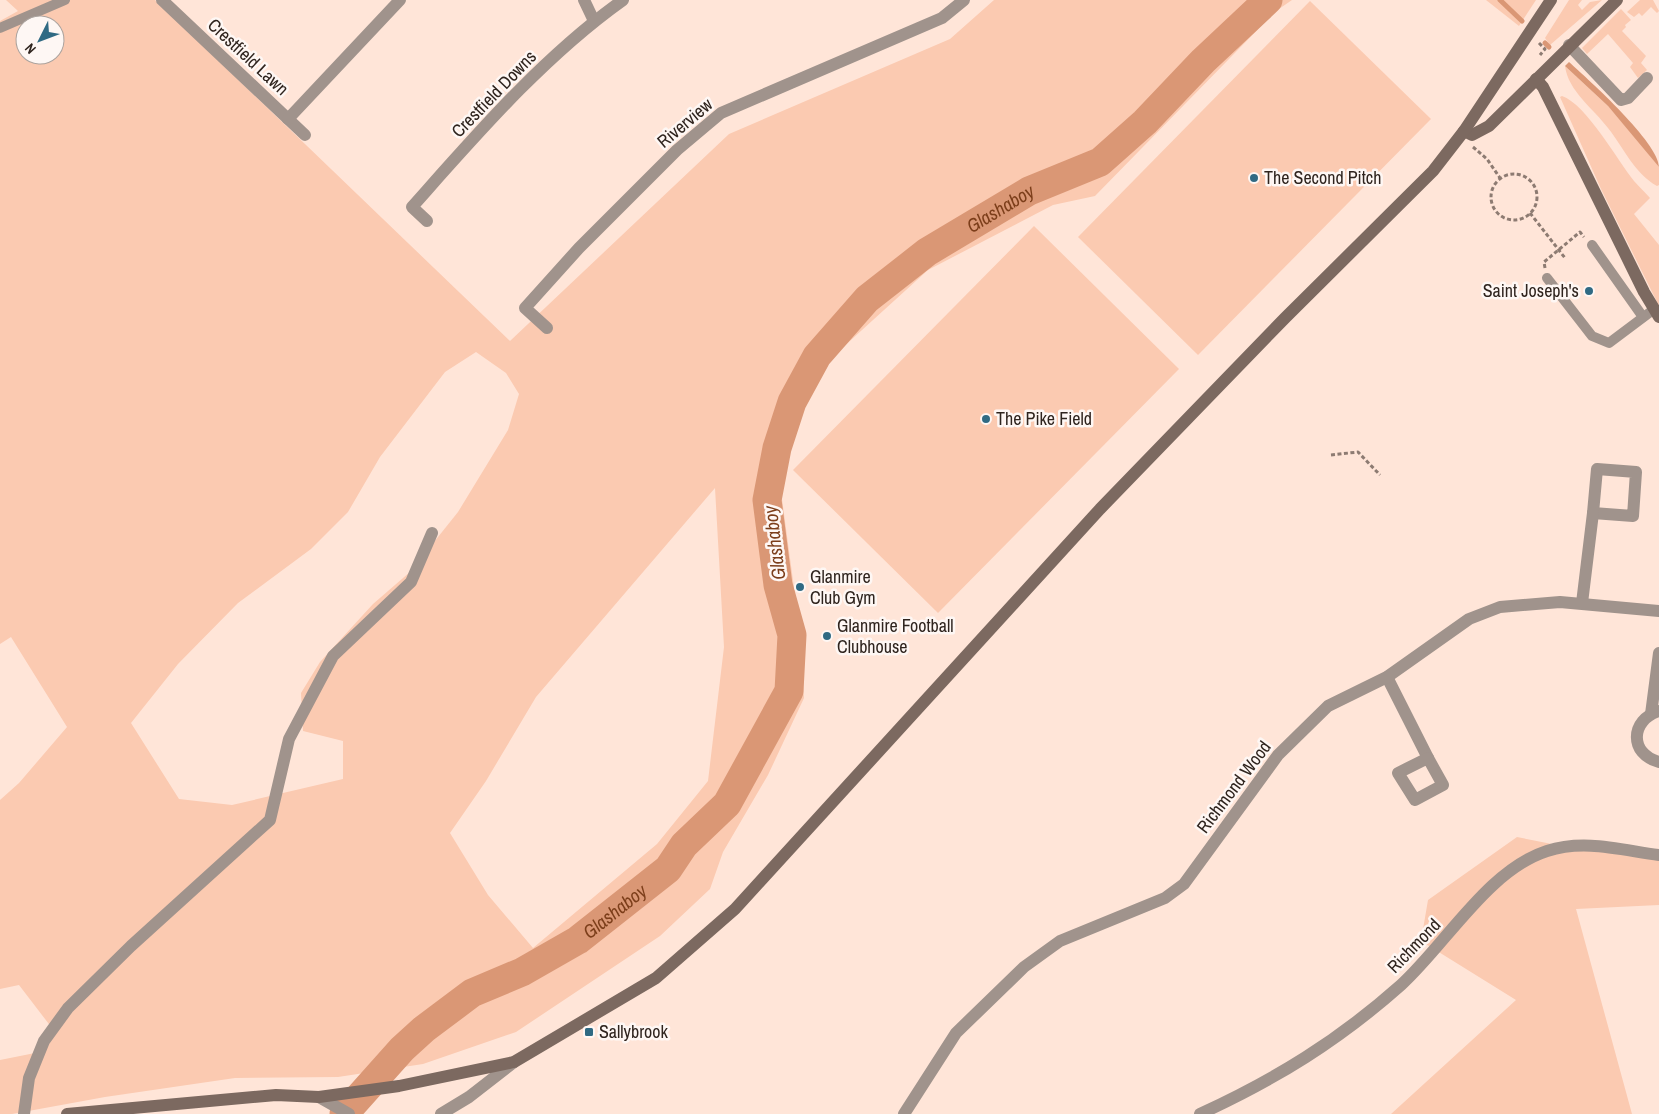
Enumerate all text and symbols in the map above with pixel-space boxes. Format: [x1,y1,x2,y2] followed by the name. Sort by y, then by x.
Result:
[202,13,294,101] street label: Crestfield Lawn
[15,15,65,65] north arrow
[21,40,40,58] text: N
[446,45,542,143] street label: Crestfield Downs
[652,92,718,153] street label: Riverview
[1264,165,1381,190] place label: The Second Pitch
[1248,172,1260,184] marker: The Second Pitch
[961,177,1040,239] water label: Glashaboy
[1483,278,1579,303] place label: Saint Joseph's
[1583,285,1595,297] marker: Saint Joseph's
[996,406,1092,431] place label: The Pike Field
[980,413,992,425] marker: The Pike Field
[756,503,791,582] water label: Glashaboy
[810,564,876,610] place label: Glanmire Club Gym
[794,581,806,593] marker: Glanmire Club Gym
[837,613,954,659] place label: Glanmire Football Clubhouse
[821,630,833,642] marker: Glanmire Football Clubhouse
[1191,735,1277,838] street label: Richmond Wood
[577,877,653,945] water label: Glashaboy
[1381,913,1446,979] street label: Richmond
[599,1019,669,1044] place label: Sallybrook
[583,1026,595,1038] marker: Sallybrook

